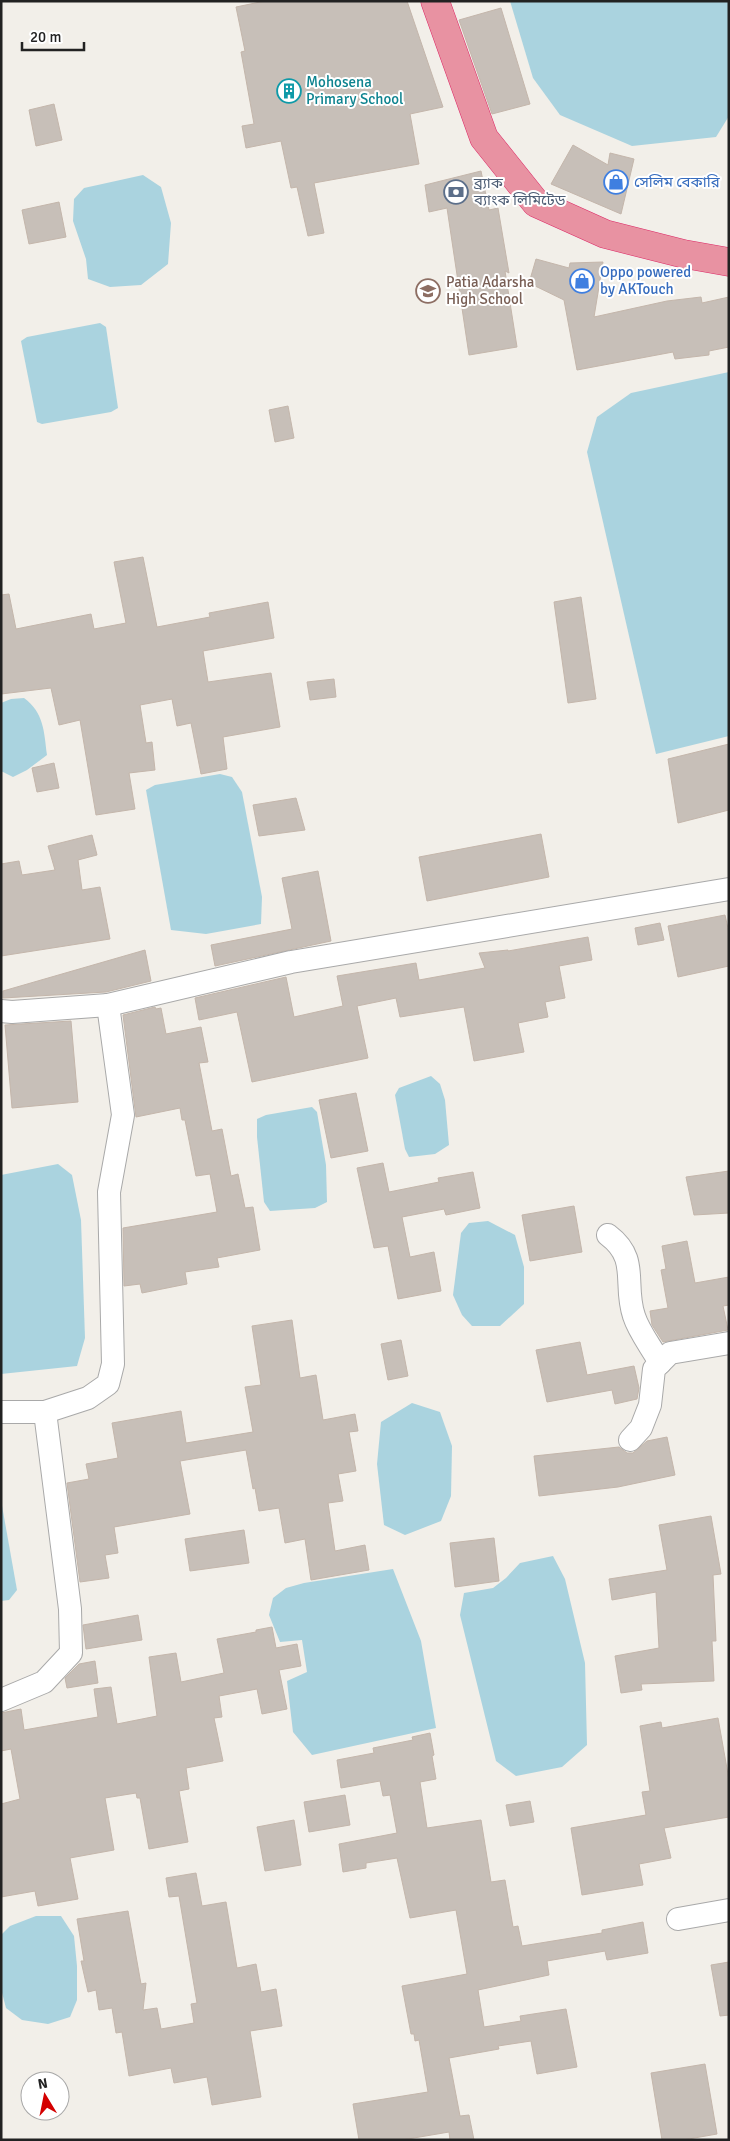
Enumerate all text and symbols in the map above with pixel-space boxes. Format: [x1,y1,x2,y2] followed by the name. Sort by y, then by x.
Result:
[22,20,85,52] scale bar
[30,28,61,46] text: 20 m
[306,73,403,108] place label: Mohosena Primary School
[276,78,302,104] building icon: Mohosena Primary School
[603,169,629,195] shop icon: সেলিম বেকারি
[634,173,721,191] place label: সেলিম বেকারি
[473,174,566,209] place label: ব্র্যাক ব্যাংক লিমিটেড
[443,179,469,205] bank icon: ব্র্যাক ব্যাংক লিমিটেড
[600,263,691,298] place label: Oppo powered by AKTouch
[569,268,595,294] shop icon: Oppo powered by AKTouch
[446,273,534,308] place label: Patia Adarsha High School
[415,278,441,304] school or university icon: Patia Adarsha High School
[20,2071,70,2121] north arrow
[37,2074,49,2093] text: N

